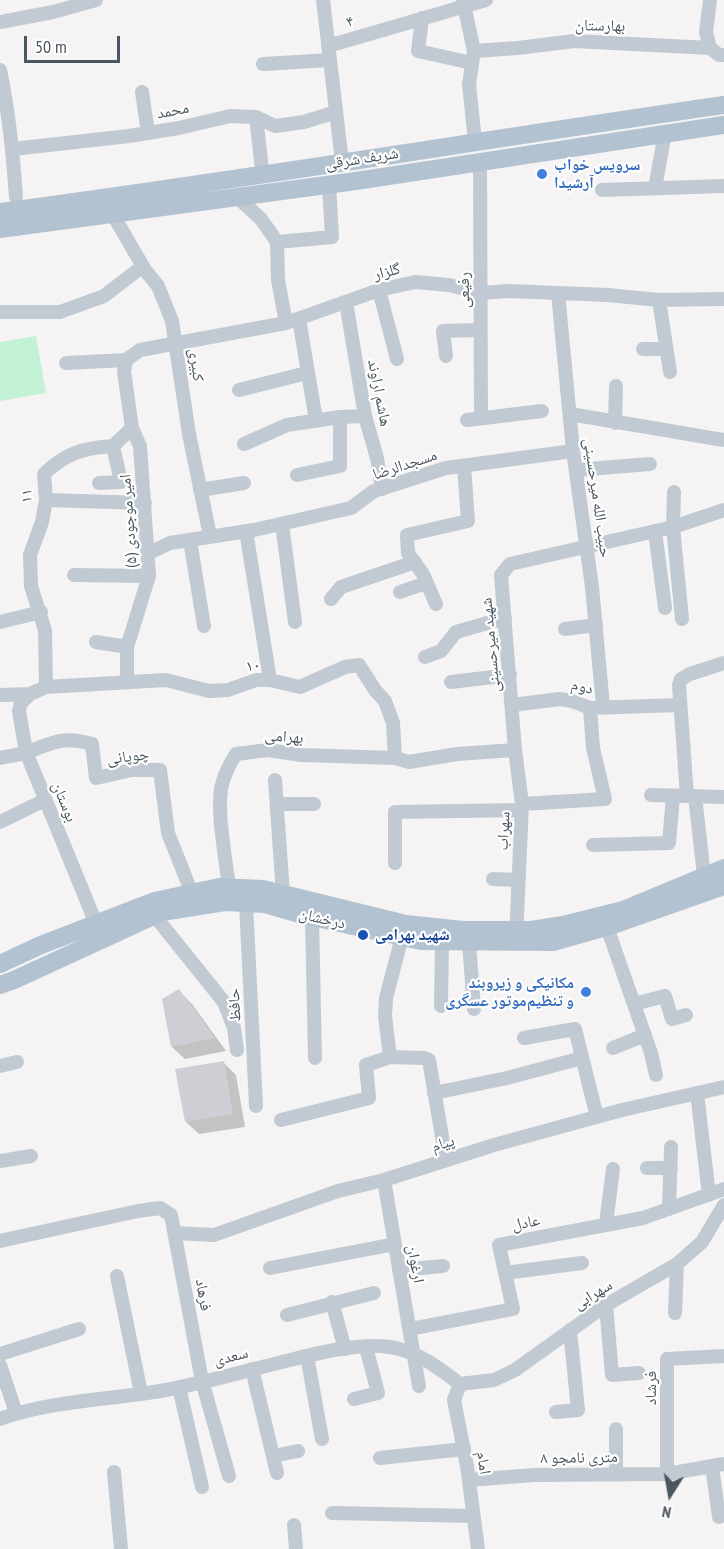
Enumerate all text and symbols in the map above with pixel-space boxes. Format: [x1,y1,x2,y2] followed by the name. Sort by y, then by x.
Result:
[344,12,356,32] street label: ۴
[575,16,625,36] street label: بهارستان
[27,24,123,62] scale bar
[35,35,67,58] text: 50 m
[155,99,191,123] street label: محمد
[324,144,400,174] street label: شریف شرقی
[554,155,640,193] place label: سرویس خواب آرشیدا
[535,167,549,181] marker: سرویس خواب آرشیدا
[372,259,402,285] street label: گلزار
[454,272,474,308] street label: رفیعی
[184,347,208,383] street label: کبیری
[363,358,395,428] street label: هاشم اراوند
[579,437,615,559] street label: حبیب الله میرحسینی
[370,446,440,484] street label: مسجدالرضا
[116,474,142,568] street label: امیر موجودی (۵)
[17,489,37,503] street label: ۱۱
[477,597,505,693] street label: شهید میرحسینی
[244,655,262,677] street label: ۱۰
[569,675,595,699] street label: دوم
[264,726,304,748] street label: بهرامی
[106,745,150,769] street label: چوپانی
[47,779,81,825] street label: بوستان
[493,811,515,851] street label: سهراب
[297,904,347,934] street label: درخشان
[375,925,450,945] place label: شهید بهرامی
[356,928,370,942] marker: شهید بهرامی
[445,973,574,1011] place label: مکانیکی و زیروبند و تنظیم‌موتور عسگری
[579,985,593,999] marker: مکانیکی و زیروبند و تنظیم‌موتور عسگری
[225,988,245,1022] street label: حافظ
[429,1131,457,1157] street label: پیام
[510,1211,542,1235] street label: عادل
[402,1243,428,1285] street label: ارغوان
[570,1276,616,1314] street label: سهرابی
[191,1278,215,1312] street label: فرهاد
[212,1343,250,1371] street label: سعدی
[641,1371,661,1405] street label: فرشاد
[540,1448,618,1468] street label: ۸ متری نامجو
[472,1450,494,1476] street label: امام
[640,1465,700,1525] north arrow
[660,1502,673,1523] text: N

